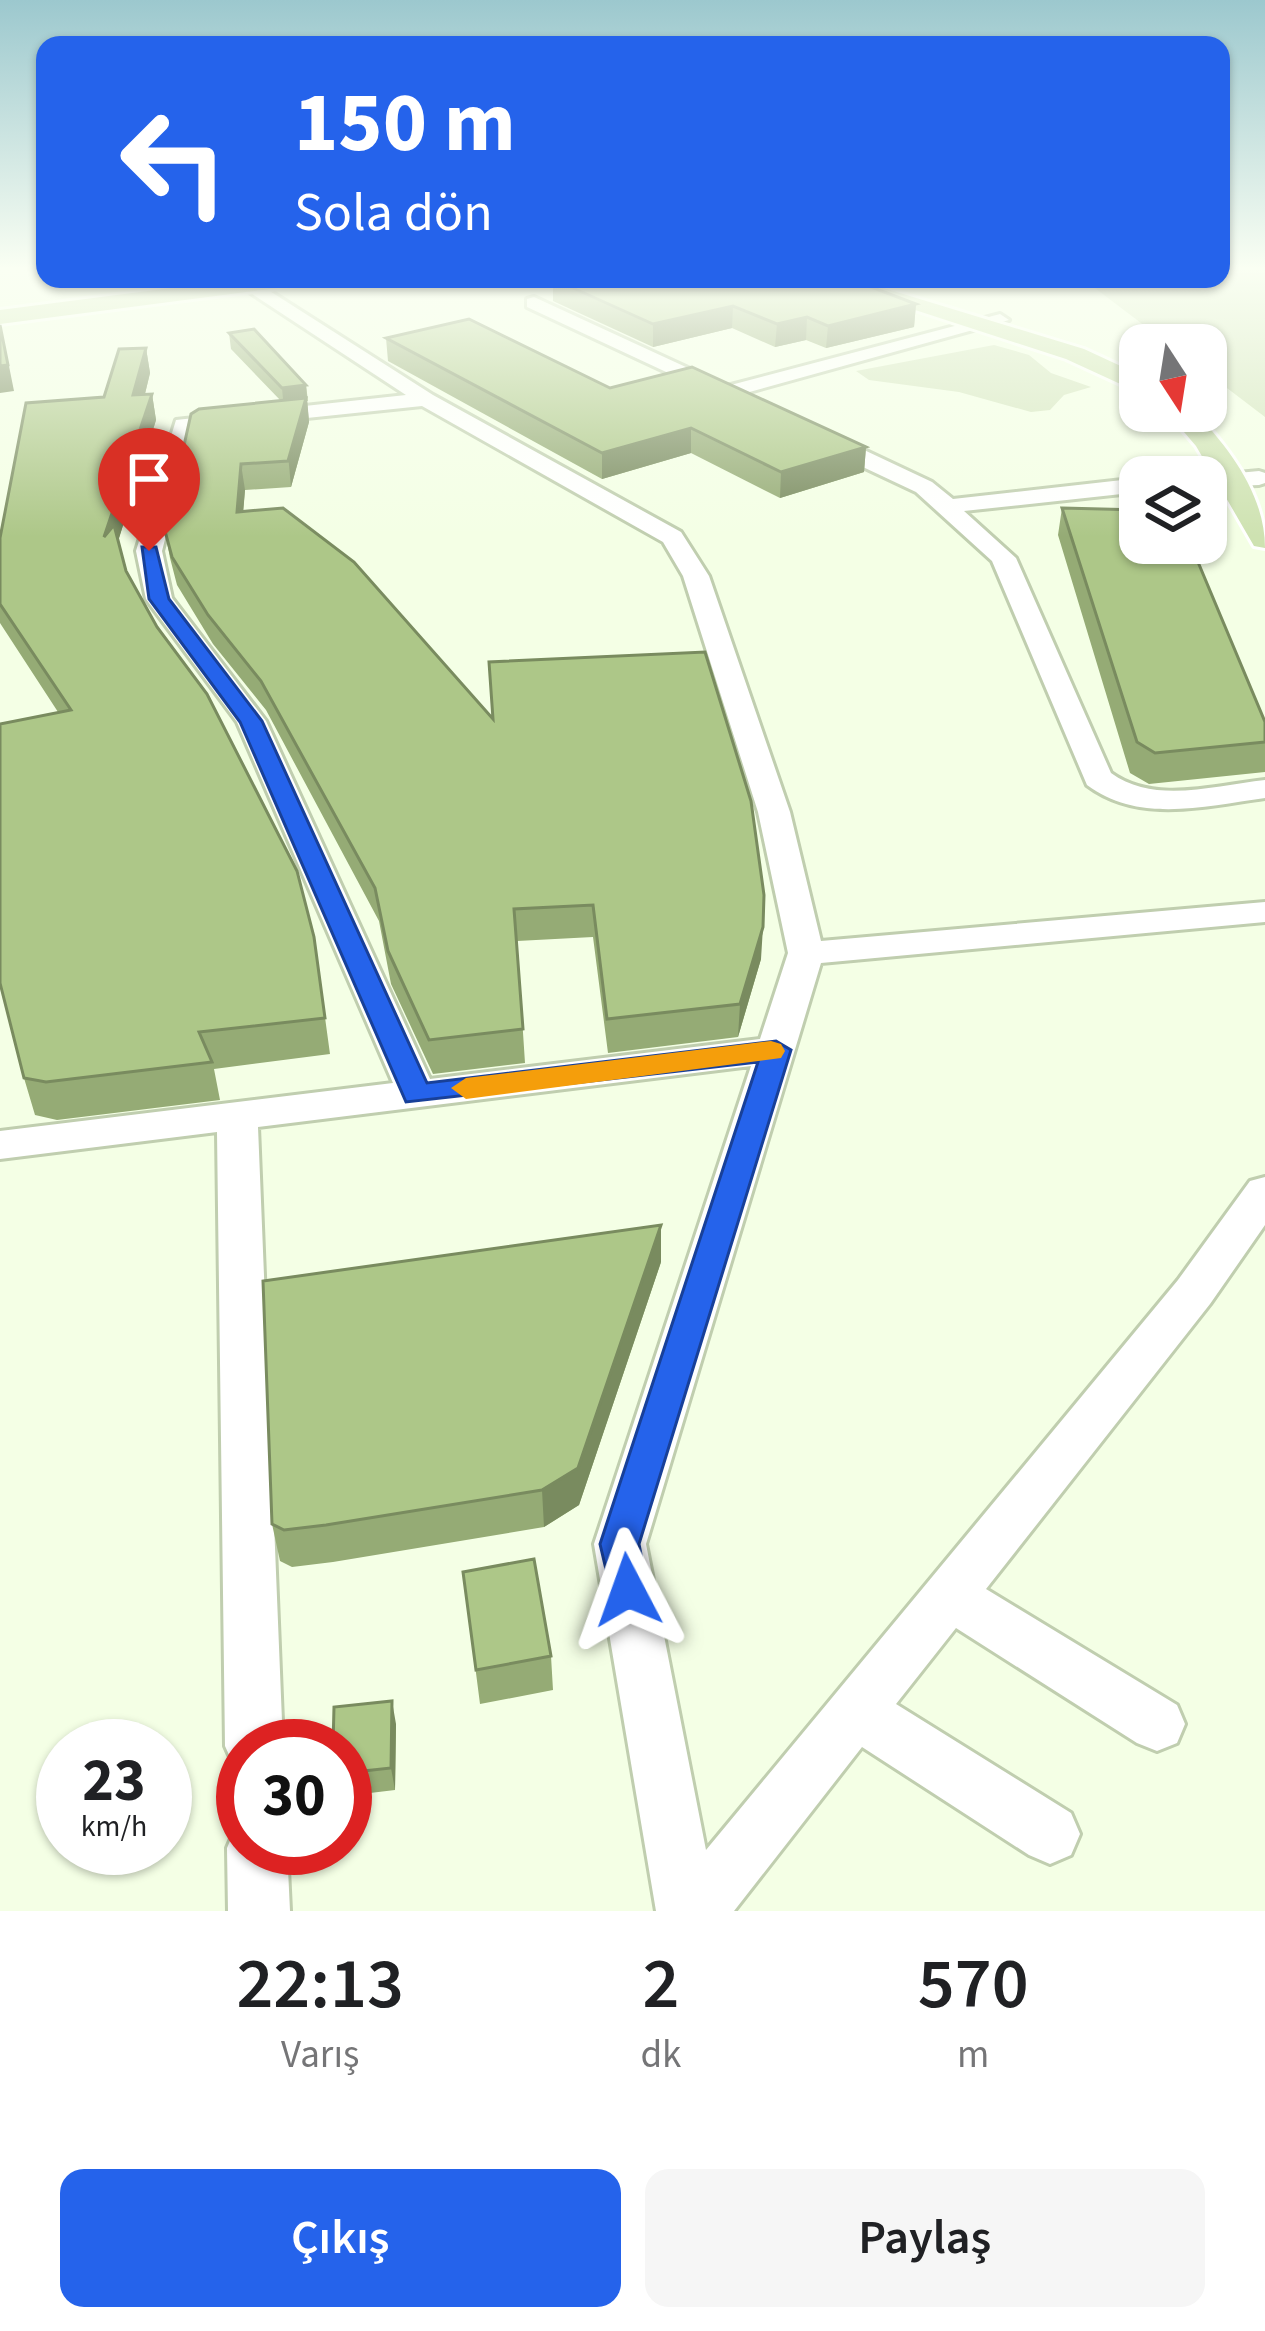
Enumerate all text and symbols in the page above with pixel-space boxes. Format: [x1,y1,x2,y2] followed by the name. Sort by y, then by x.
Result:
[294,64,516,184] text: 150 m
[96,84,252,240] icon: left
[294,175,493,252] text: Sola dön
[1119,324,1227,432] north arrow
[1119,324,1227,564] map controls
[98,428,200,551] pin
[116,446,182,512] icon: arrive
[1119,456,1227,564] button: layers
[565,1527,691,1653] position arrow
[216,1719,372,1875] speed limit sign: 30
[82,1739,146,1824] text: 23
[81,1805,147,1848] text: km/h
[236,1933,404,2036] text: 22:13
[642,1933,679,2036] text: 2
[918,1933,1029,2036] text: 570
[281,2027,359,2083] text: Varış
[640,2027,681,2083] text: dk
[957,2027,989,2083] text: m
[60,2169,621,2307] button: Çıkış
[645,2169,1205,2307] button: Paylaş

